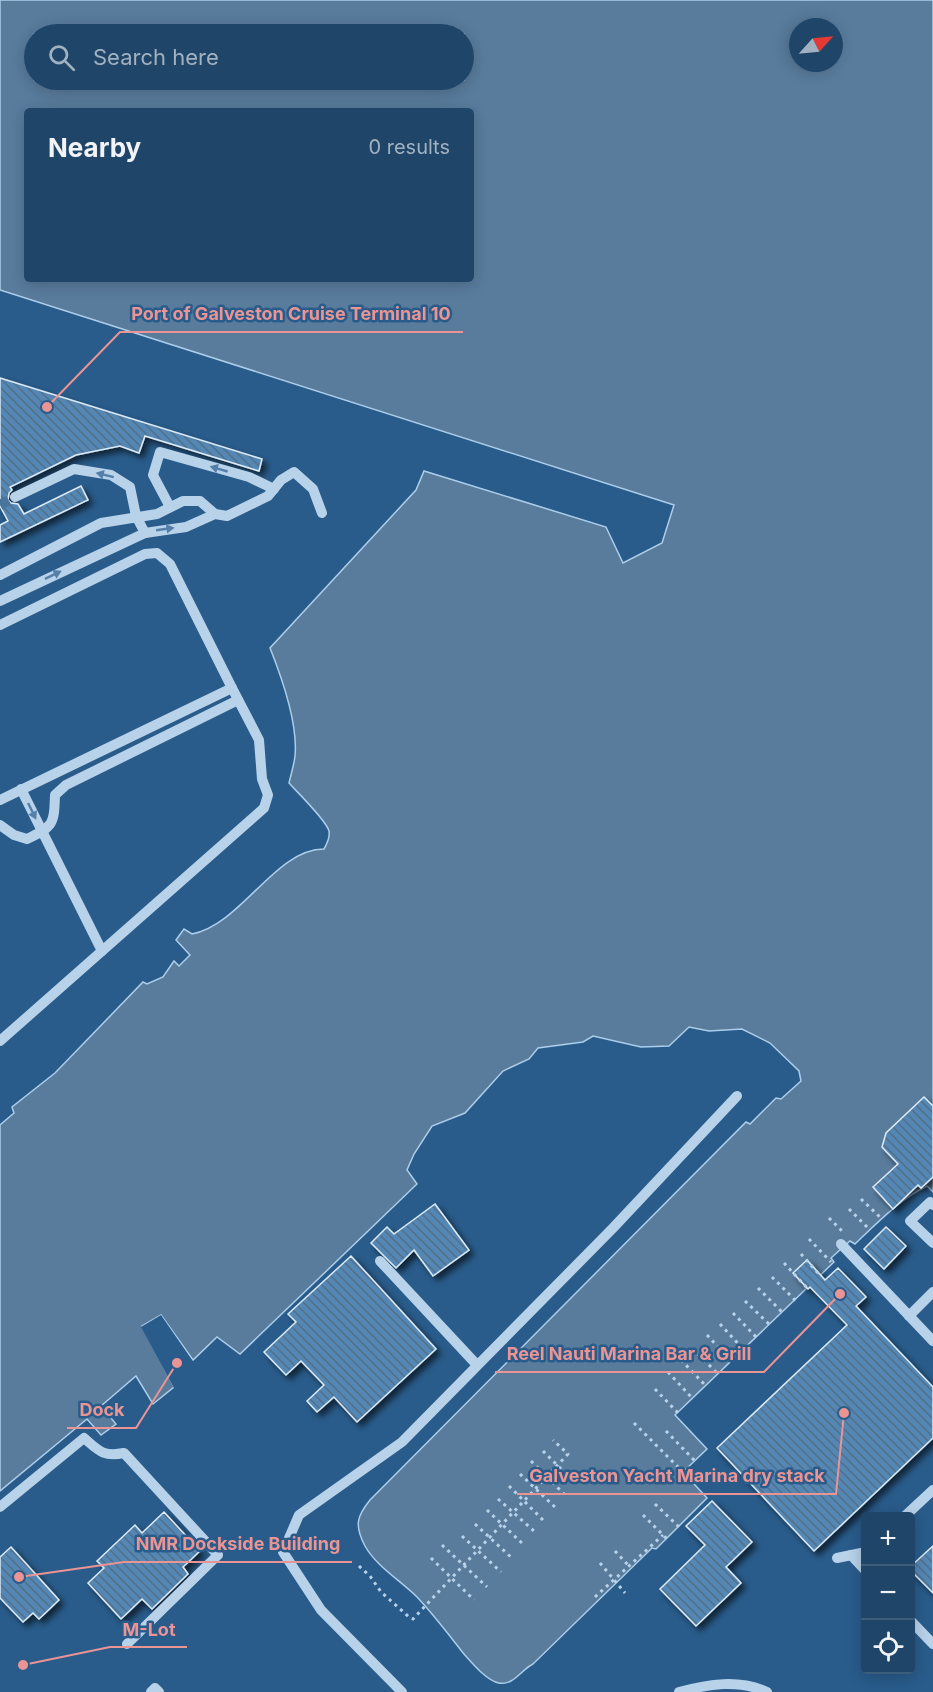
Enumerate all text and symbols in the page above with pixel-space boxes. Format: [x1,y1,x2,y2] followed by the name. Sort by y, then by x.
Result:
[789,18,843,72] north arrow
[24,24,474,90] search box
[45,41,78,74] icon: search
[93,44,219,70] text: Search here
[48,132,141,163] text: Nearby
[368,135,450,159] text: 0 results
[120,296,463,332] callout: Port of Galveston Cruise Terminal 10
[131,303,451,324] text: Port of Galveston Cruise Terminal 10
[210,464,228,473] one-way arrow
[96,469,114,479] one-way arrow
[156,525,175,534] one-way arrow
[44,571,61,580] one-way arrow
[27,802,36,819] one-way arrow
[495,1336,764,1372] callout: Reel Nauti Marina Bar & Grill
[507,1343,751,1364] text: Reel Nauti Marina Bar & Grill
[67,1392,136,1428] callout: Dock
[79,1399,125,1420] text: Dock
[517,1458,836,1494] callout: Galveston Yacht Marina dry stack
[529,1465,825,1486] text: Galveston Yacht Marina dry stack
[861,1512,915,1674] map controls
[861,1512,915,1566] button: +
[124,1526,352,1562] callout: NMR Dockside Building
[136,1533,340,1554] text: NMR Dockside Building
[861,1566,915,1620] button: −
[110,1611,187,1647] callout: M-Lot
[123,1619,176,1640] text: M-Lot
[861,1620,915,1674] button: locate

